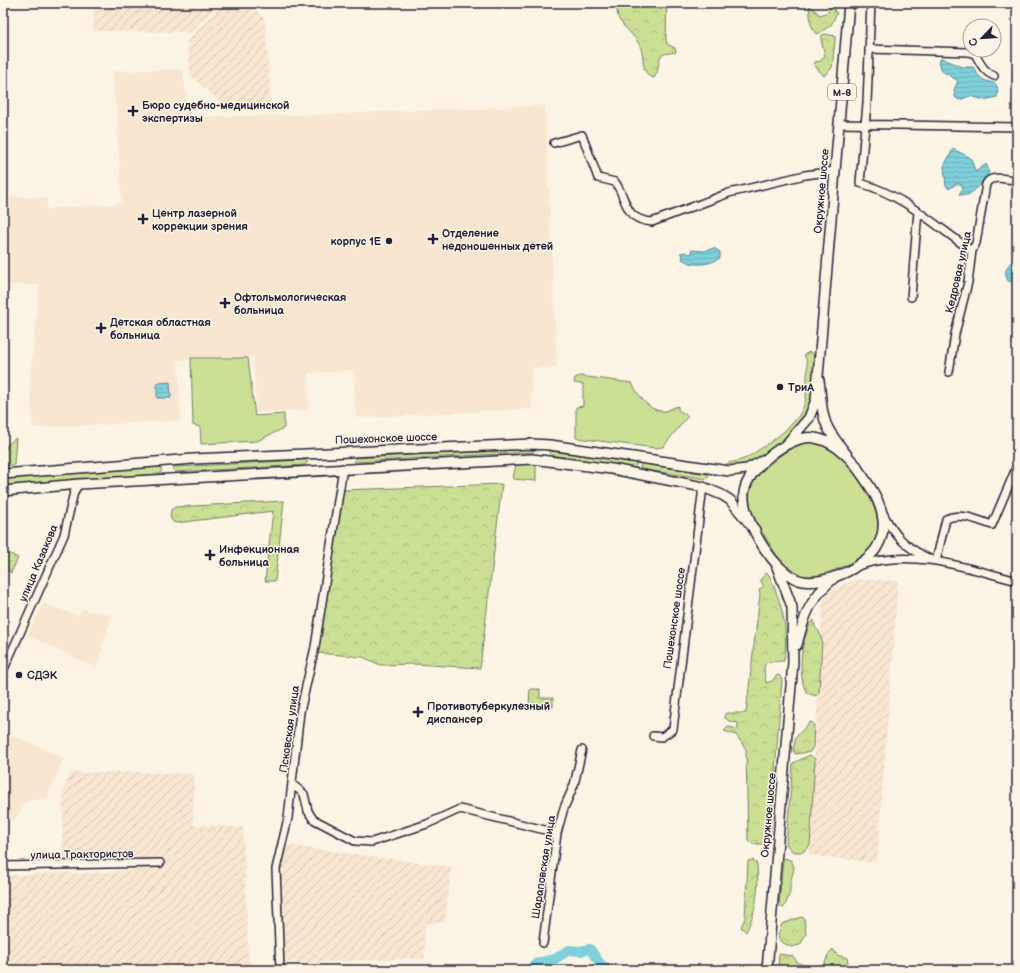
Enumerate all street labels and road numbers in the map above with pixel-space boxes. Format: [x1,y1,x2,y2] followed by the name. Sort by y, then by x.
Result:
[828,84,856,100] road number: М-8
[811,148,832,234] street label: Окружное шоссе
[943,229,974,314] street label: Кедровая улица
[335,430,437,447] street label: Пошехонское шоссе
[16,522,61,604] street label: улица Казакова
[661,566,688,670] street label: Пошехонское шоссе
[277,684,302,773] street label: Псковская улица
[758,772,779,858] street label: Окружное шоссе
[529,814,558,920] street label: Шараповская улица
[30,847,134,862] street label: улица Трактористов

